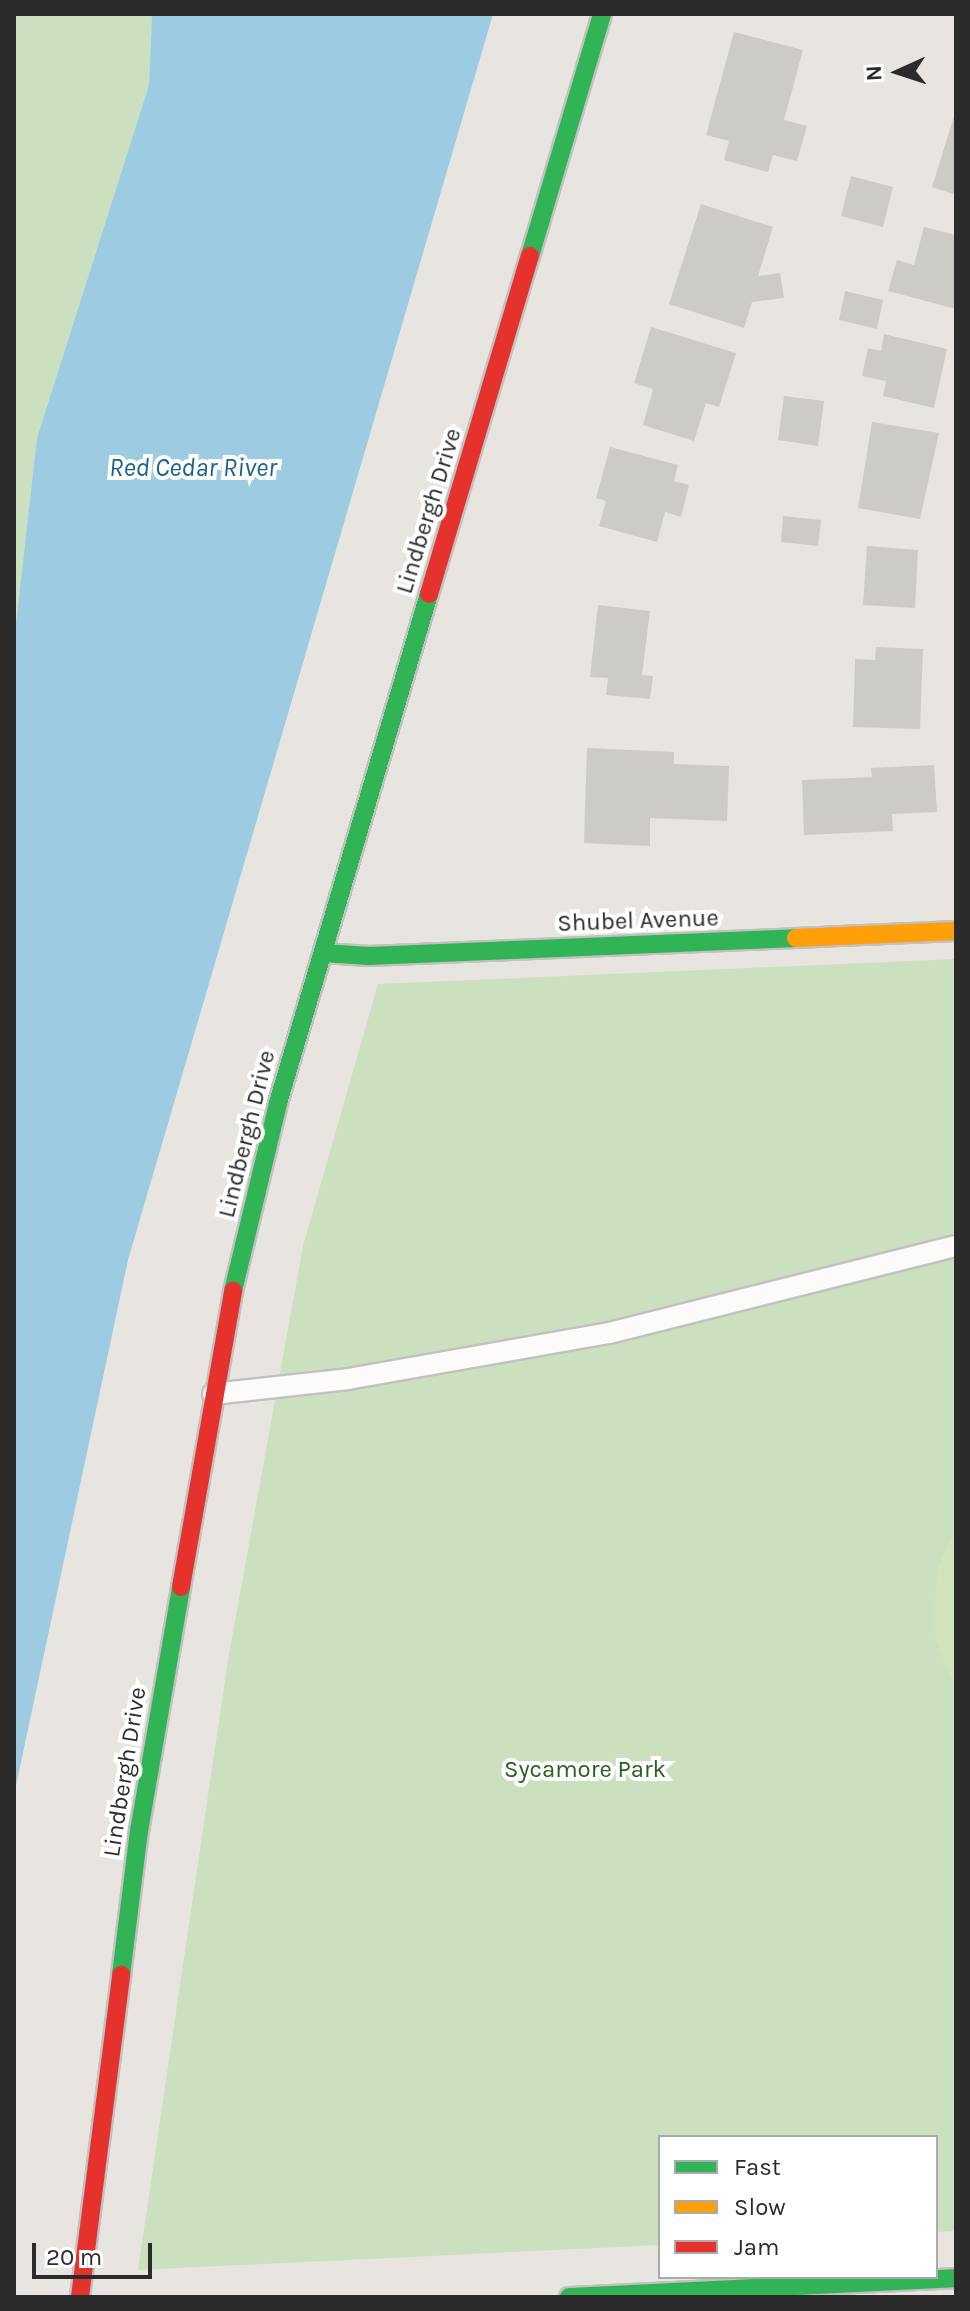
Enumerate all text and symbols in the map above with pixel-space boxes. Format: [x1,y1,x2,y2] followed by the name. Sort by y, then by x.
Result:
[858,32,938,112] north arrow
[861,65,887,82] text: N
[390,425,468,597] street label: Lindbergh Drive
[109,452,277,484] water label: Red Cedar River
[557,904,719,938] street label: Shubel Avenue
[212,1047,282,1221] street label: Lindbergh Drive
[97,1685,153,1859] street label: Lindbergh Drive
[504,1756,666,1784] park label: Sycamore Park
[658,2135,938,2279] legend
[734,2153,781,2181] text: Fast
[734,2193,786,2221] text: Slow
[36,2227,156,2277] scale bar
[734,2233,779,2261] text: Jam
[46,2243,102,2271] text: 20 m

